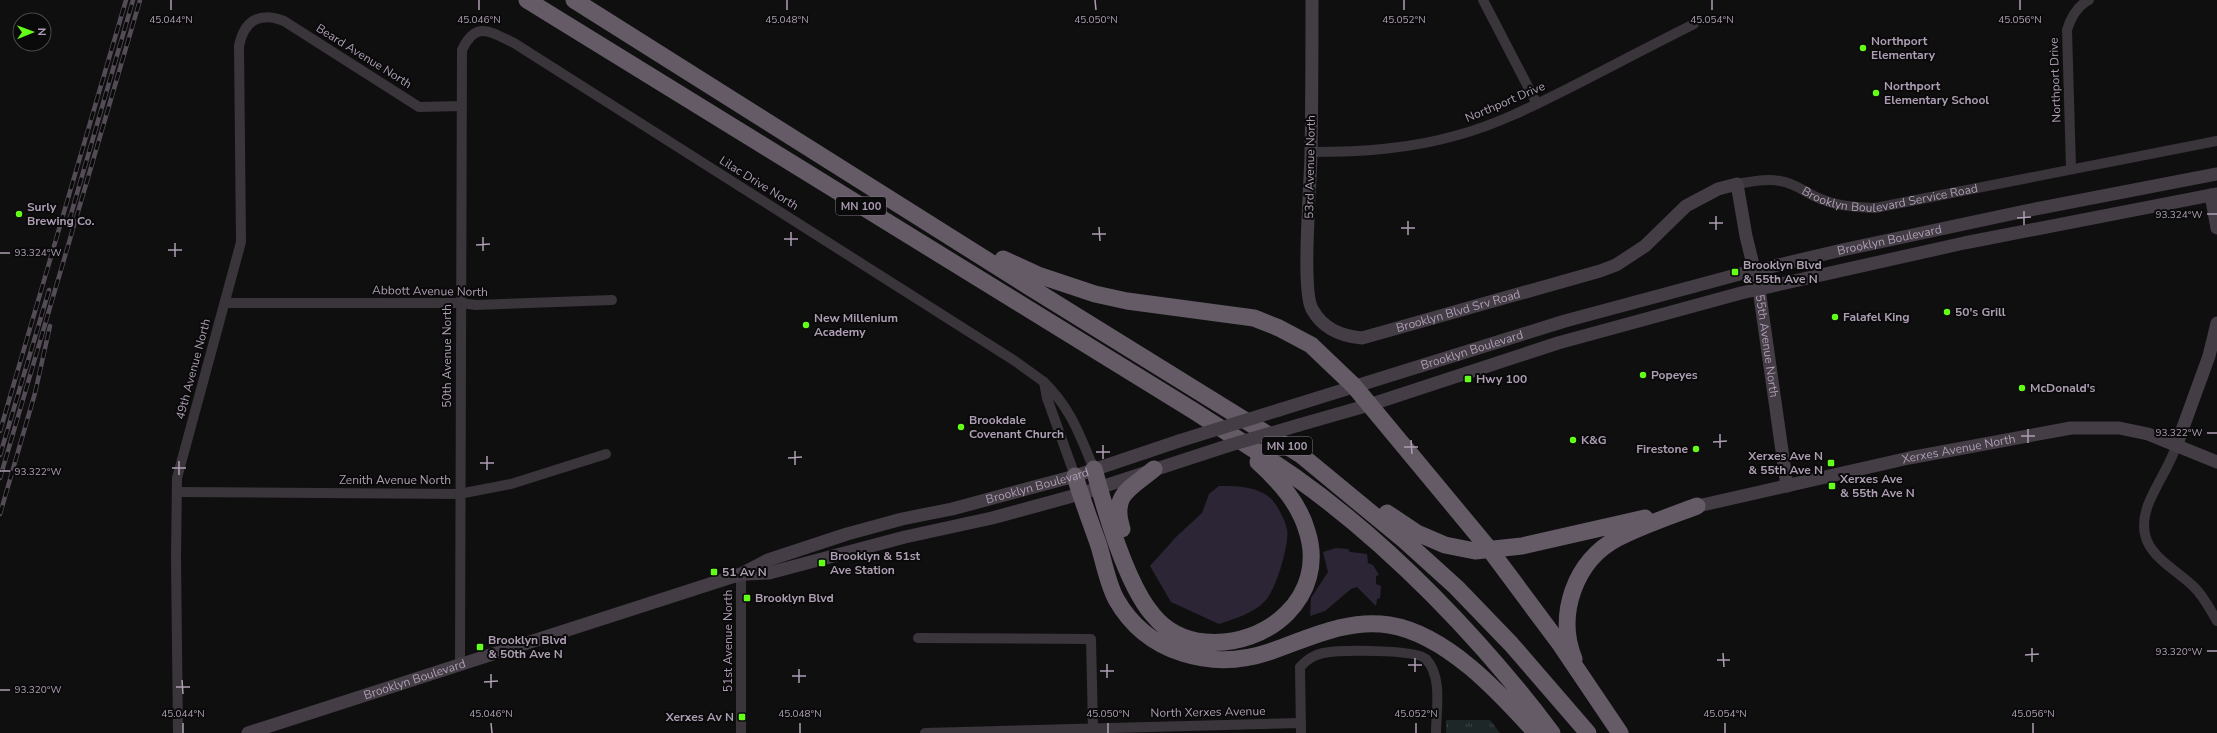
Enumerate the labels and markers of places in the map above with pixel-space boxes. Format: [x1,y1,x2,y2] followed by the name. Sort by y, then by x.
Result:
[1871,33,1936,63] place label: Northport Elementary
[1858,43,1868,53] marker: Northport Elementary
[1884,78,1989,108] place label: Northport Elementary School
[1871,88,1881,98] marker: Northport Elementary School
[27,199,95,229] place label: Surly Brewing Co.
[14,209,24,219] marker: Surly Brewing Co.
[1743,257,1822,287] place label: Brooklyn Blvd & 55th Ave N
[1730,267,1740,277] marker: Brooklyn Blvd & 55th Ave N
[1955,304,2006,320] place label: 50's Grill
[1942,307,1952,317] marker: 50's Grill
[1843,309,1910,325] place label: Falafel King
[814,310,898,340] place label: New Millenium Academy
[1830,312,1840,322] marker: Falafel King
[801,320,811,330] marker: New Millenium Academy
[1651,367,1698,383] place label: Popeyes
[1638,370,1648,380] marker: Popeyes
[1476,371,1527,387] place label: Hwy 100
[1463,374,1473,384] marker: Hwy 100
[2030,380,2096,396] place label: McDonald's
[2017,383,2027,393] marker: McDonald's
[969,412,1064,442] place label: Brookdale Covenant Church
[956,422,966,432] marker: Brookdale Covenant Church
[1581,432,1607,448] place label: K&G
[1568,435,1578,445] marker: K&G
[1636,441,1688,457] place label: Firestone
[1691,444,1701,454] marker: Firestone
[1747,448,1823,478] place label: Xerxes Ave N & 55th Ave N
[1826,458,1836,468] marker: Xerxes Ave N & 55th Ave N
[1839,471,1915,501] place label: Xerxes Ave & 55th Ave N
[1827,481,1837,491] marker: Xerxes Ave & 55th Ave N
[830,548,921,578] place label: Brooklyn & 51st Ave Station
[817,558,827,568] marker: Brooklyn & 51st Ave Station
[722,564,767,580] place label: 51 Av N
[709,567,719,577] marker: 51 Av N
[755,590,834,606] place label: Brooklyn Blvd
[742,593,752,603] marker: Brooklyn Blvd
[488,632,567,662] place label: Brooklyn Blvd & 50th Ave N
[475,642,485,652] marker: Brooklyn Blvd & 50th Ave N
[665,709,734,725] place label: Xerxes Av N
[737,712,747,722] marker: Xerxes Av N

